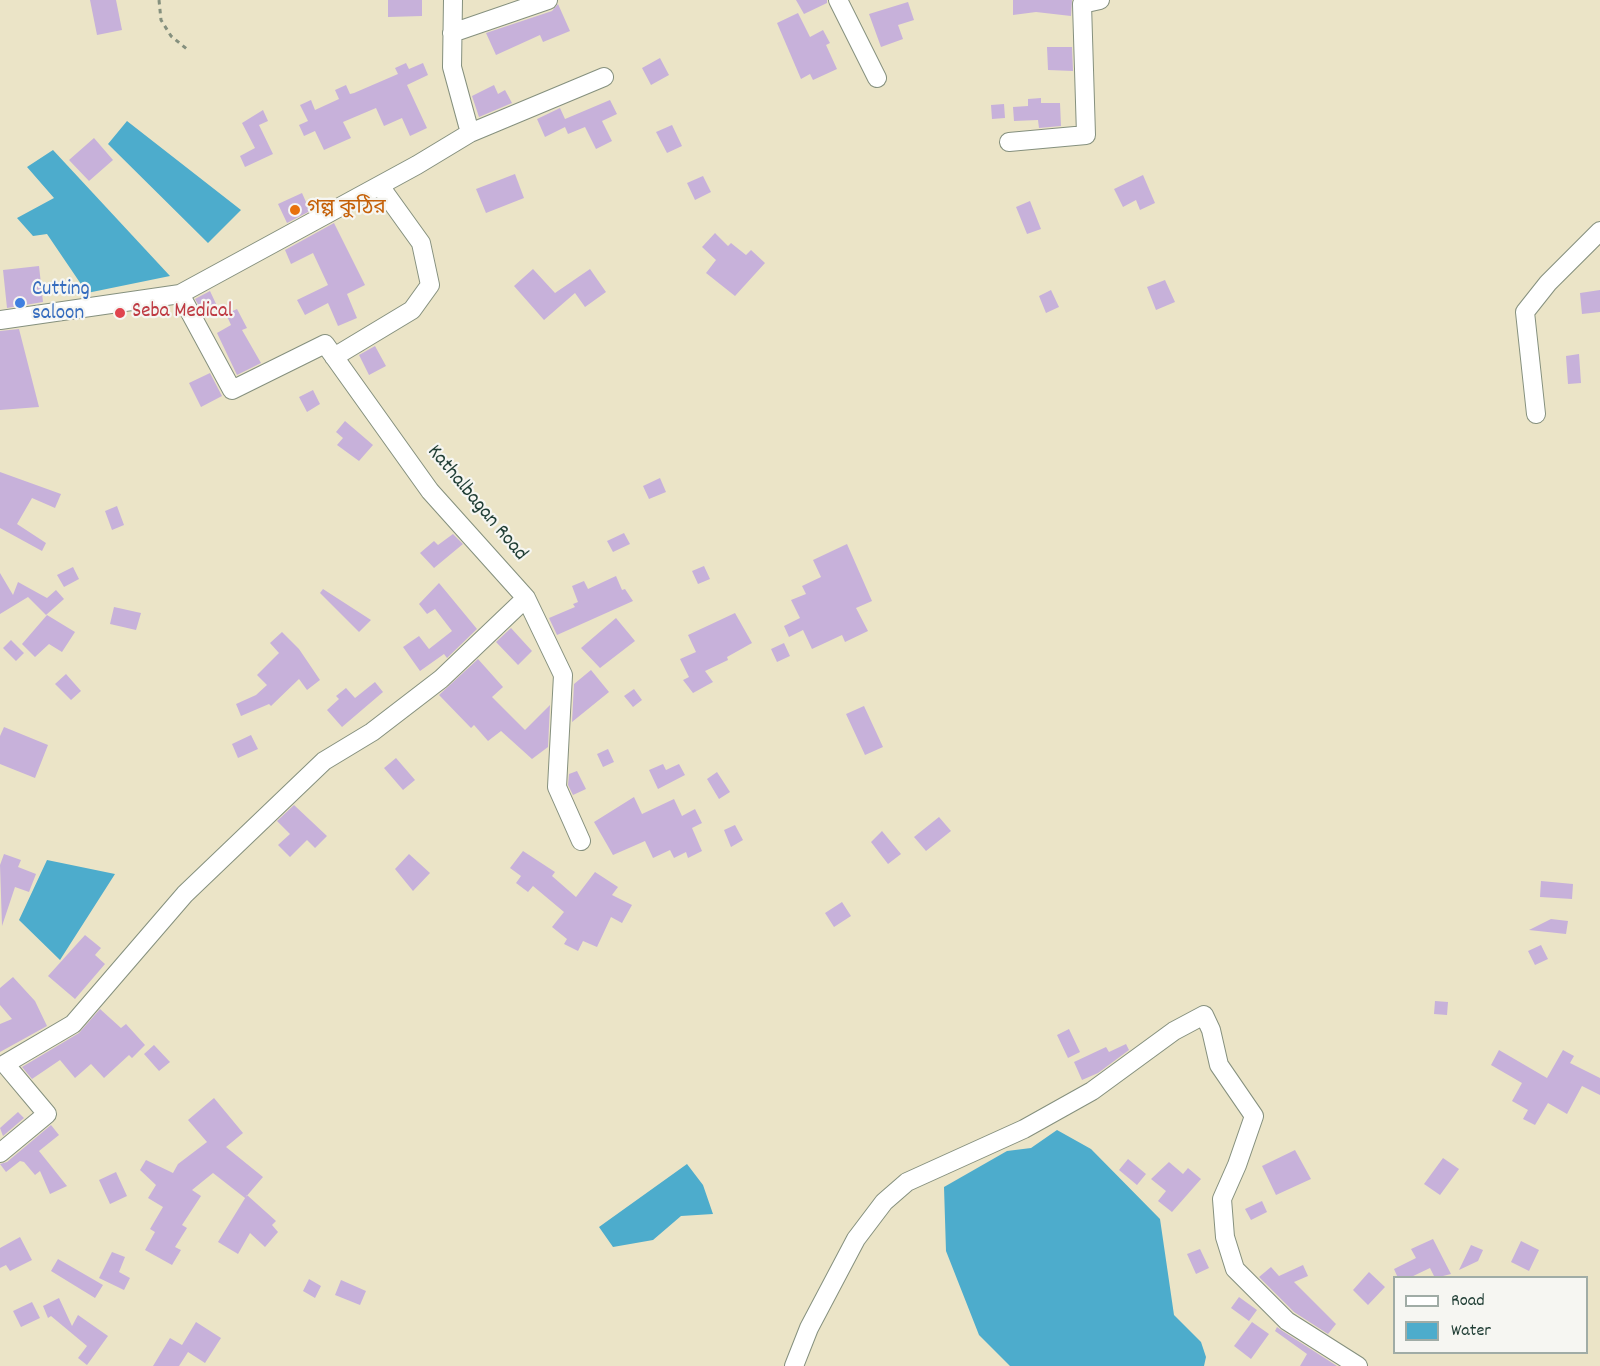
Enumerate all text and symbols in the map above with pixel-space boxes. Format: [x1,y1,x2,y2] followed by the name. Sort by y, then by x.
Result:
[307,197,386,223] place label: গল্প কুঠির
[288,203,302,217] marker: গল্প কুঠির
[32,278,90,328] place label: Cutting saloon
[13,296,27,310] marker: Cutting saloon
[132,300,233,326] place label: Seba Medical
[113,306,127,320] marker: Seba Medical
[420,441,532,567] street label: Kathalbagan Road
[1393,1276,1588,1354] legend
[1451,1289,1485,1314] text: Road
[1451,1319,1491,1344] text: Water

